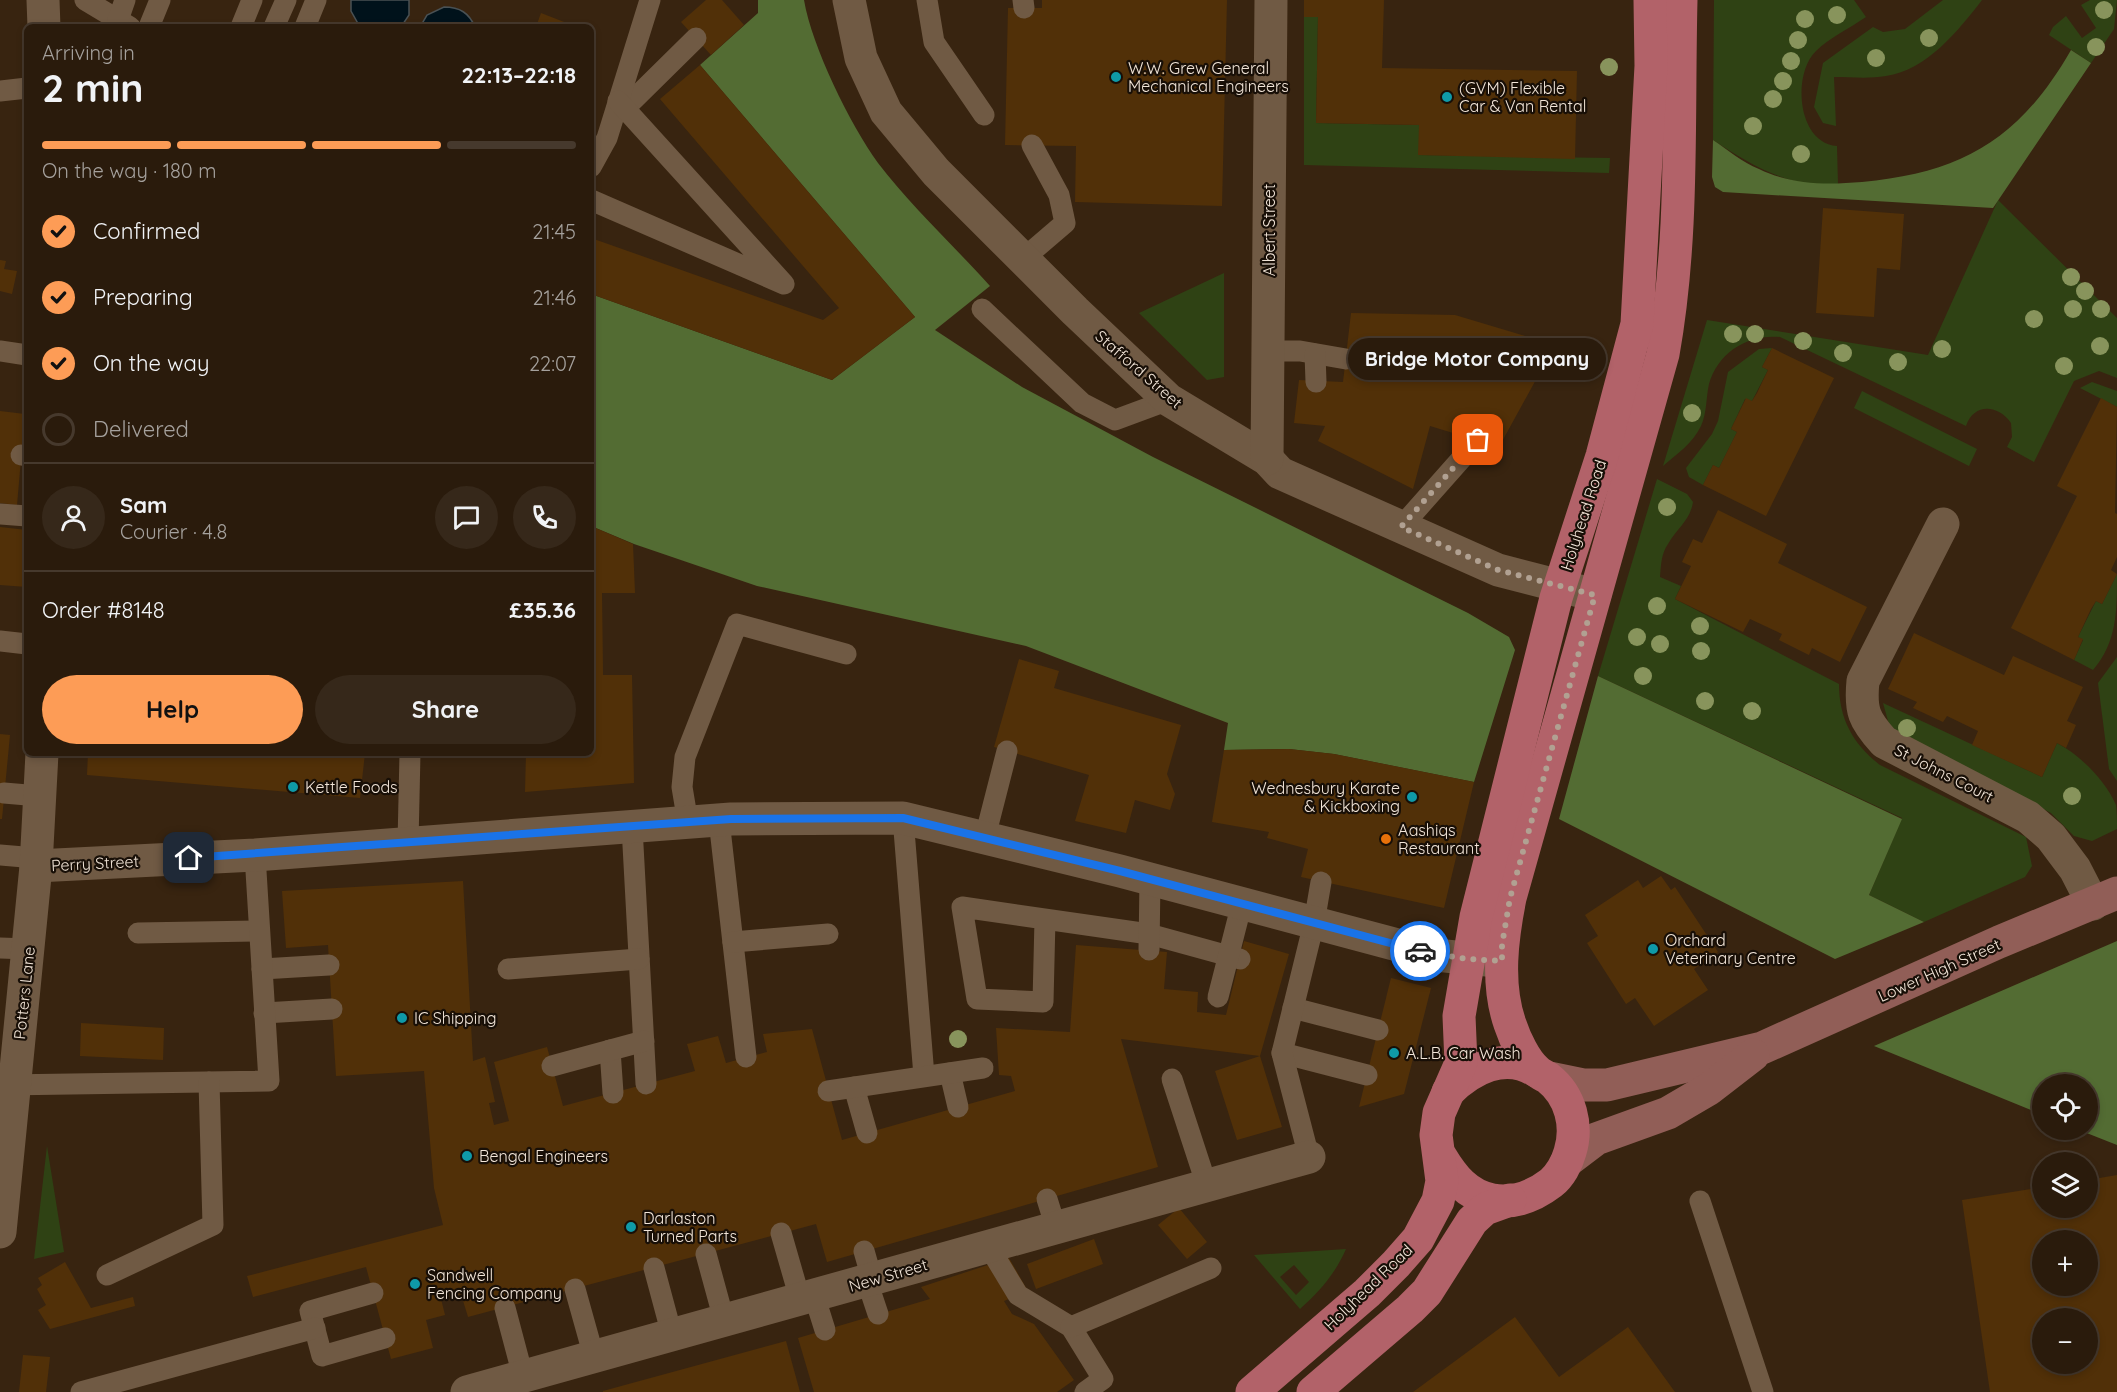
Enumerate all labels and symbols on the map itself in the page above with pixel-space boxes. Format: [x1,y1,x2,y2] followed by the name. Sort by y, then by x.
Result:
[1128,58,1289,96] place label: W.W. Grew General Mechanical Engineers
[1109,70,1123,84] marker: W.W. Grew General Mechanical Engineers
[1459,78,1586,116] place label: (GVM) Flexible Car & Van Rental
[1440,90,1454,104] marker: (GVM) Flexible Car & Van Rental
[1259,184,1279,276] street label: Albert Street
[1091,326,1187,412] street label: Stafford Street
[1349,338,1607,380] callout: Bridge Motor Company
[1452,414,1503,465] pin
[1556,457,1610,573] street label: Holyhead Road
[1891,739,1997,807] street label: St Johns Court
[305,777,398,797] place label: Kettle Foods
[1251,778,1400,816] place label: Wednesbury Karate & Kickboxing
[286,780,300,794] marker: Kettle Foods
[1405,790,1419,804] marker: Wednesbury Karate & Kickboxing
[1398,820,1480,858] place label: Aashiqs Restaurant
[163,832,214,883] pin
[1379,832,1393,846] marker: Aashiqs Restaurant
[51,851,139,875] street label: Perry Street
[1390,921,1450,981] courier
[1665,930,1796,968] place label: Orchard Veterinary Centre
[1875,934,2003,1006] street label: Lower High Street
[1646,942,1660,956] marker: Orchard Veterinary Centre
[9,946,39,1040] street label: Potters Lane
[414,1008,496,1028] place label: IC Shipping
[395,1011,409,1025] marker: IC Shipping
[1406,1043,1521,1063] place label: A.L.B. Car Wash
[1387,1046,1401,1060] marker: A.L.B. Car Wash
[479,1146,608,1166] place label: Bengal Engineers
[460,1149,474,1163] marker: Bengal Engineers
[643,1208,737,1246] place label: Darlaston Turned Parts
[624,1220,638,1234] marker: Darlaston Turned Parts
[1320,1240,1416,1334] street label: Holyhead Road
[846,1254,930,1296] street label: New Street
[427,1265,562,1303] place label: Sandwell Fencing Company
[408,1277,422,1291] marker: Sandwell Fencing Company

